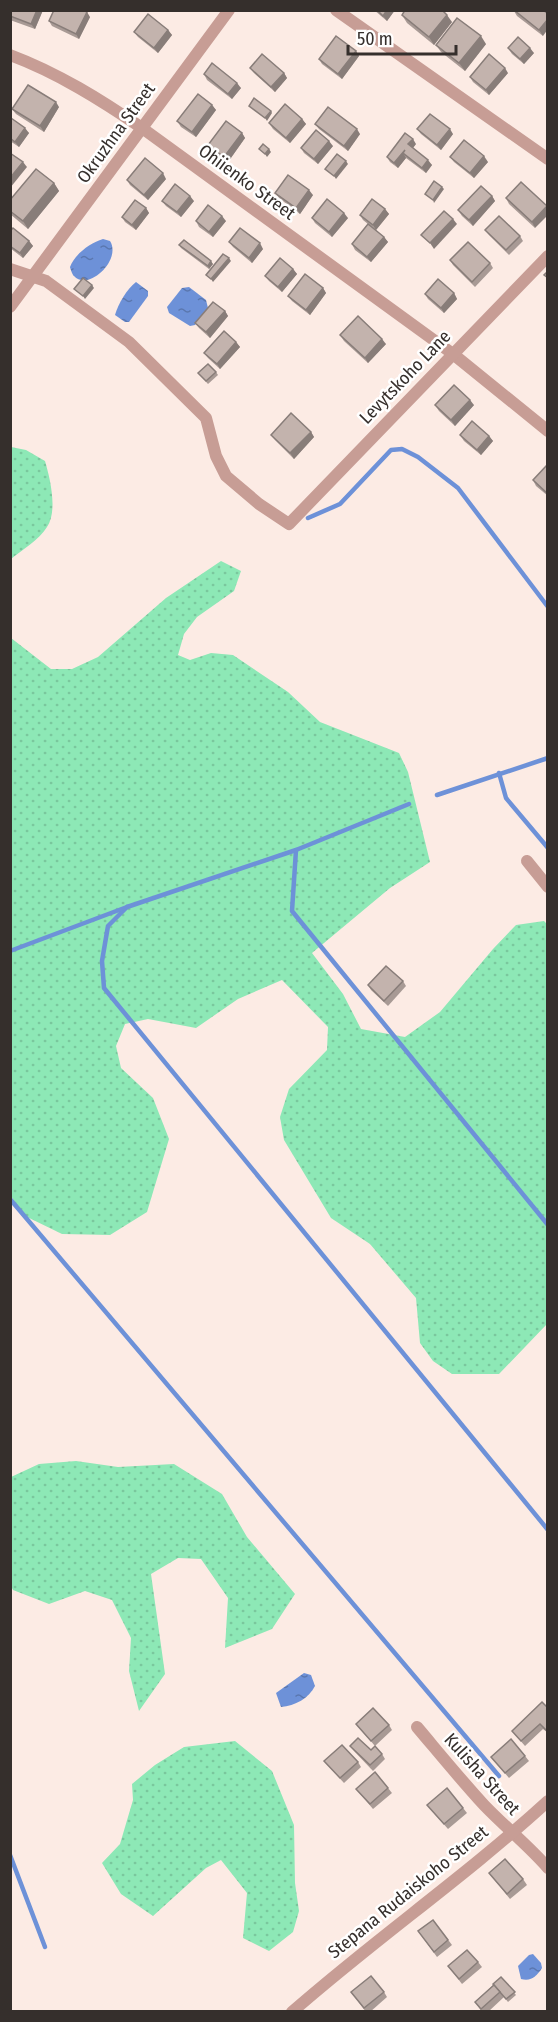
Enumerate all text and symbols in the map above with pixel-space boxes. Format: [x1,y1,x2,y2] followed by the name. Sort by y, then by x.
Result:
[348,18,456,56] scale bar
[357,28,393,50] text: 50 m
[72,78,160,188] street label: Okruzhna Street
[194,139,300,225] street label: Ohiienko Street
[355,325,455,428] street label: Levytskoho Lane
[440,1729,525,1820] street label: Kulisha Street
[324,1821,492,1963] street label: Stepana Rudaiskoho Street

